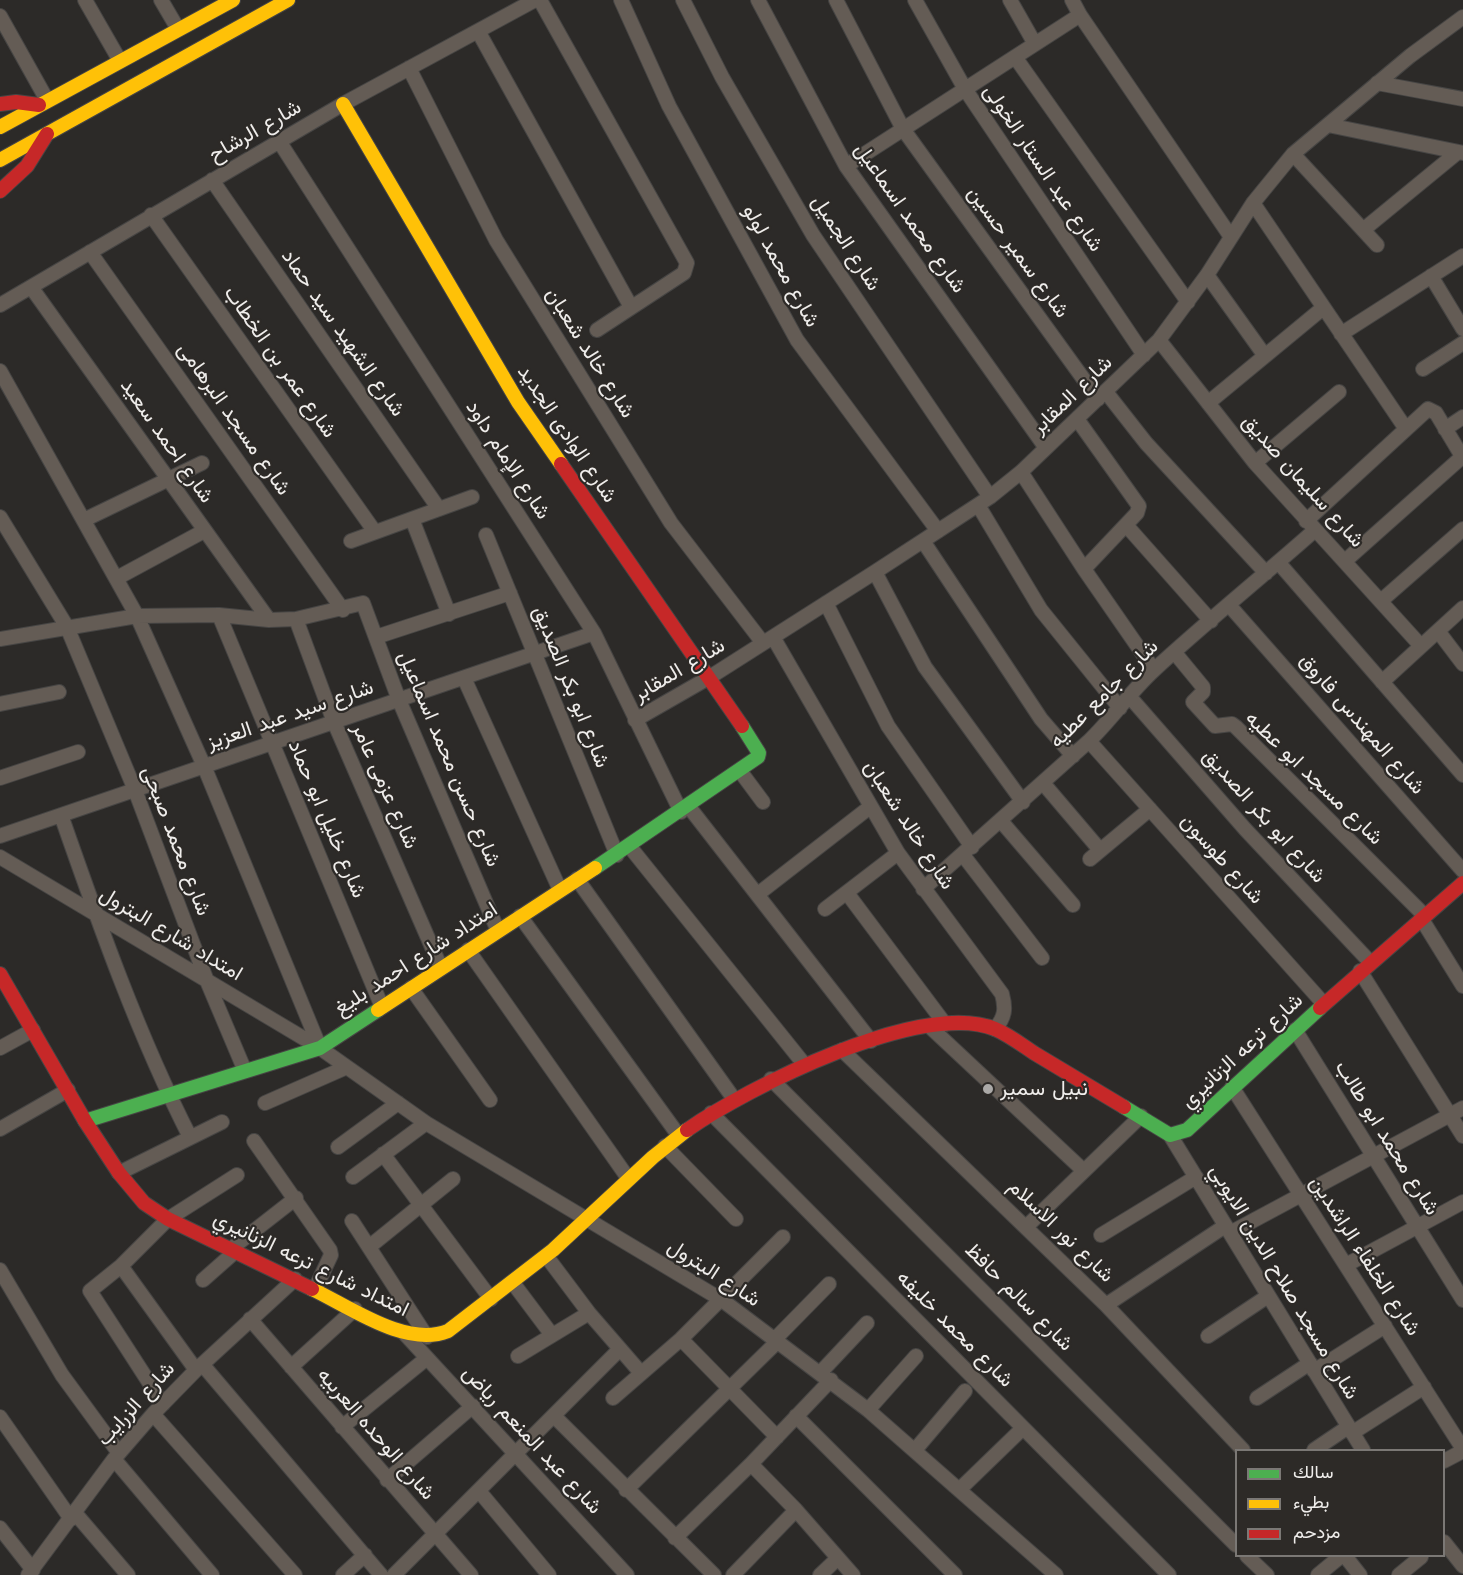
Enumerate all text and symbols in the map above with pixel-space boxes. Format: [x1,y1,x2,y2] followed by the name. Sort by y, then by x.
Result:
[978,79,1108,257] street label: شارع عبد الستار الخولى
[204,94,306,168] street label: شارع الرشاح
[849,138,971,298] street label: شارع محمد اسماعيل
[962,181,1074,323] street label: شارع سمير حسين
[806,190,886,296] street label: شارع الجميل
[737,200,825,332] street label: شارع محمد لولو
[276,244,410,422] street label: شارع الشهيد سيد حماد
[218,281,342,443] street label: شارع عمر بن الخطاب
[540,283,640,423] street label: شارع خالد شعبان
[172,338,296,500] street label: شارع مسجد البرهامى
[1026,350,1118,440] street label: شارع المقابر
[512,360,622,508] street label: شارع الوادى الجديد
[115,374,219,508] street label: شارع احمد سعيد
[460,396,556,524] street label: شارع الإمام داود
[1237,409,1369,553] street label: شارع سليمان صديق
[527,603,615,771] street label: شارع ابو بكر الصديق
[629,633,729,707] street label: شارع المقابر
[1044,634,1164,754] street label: شارع جامع عطيه
[392,647,506,871] street label: شارع حسن محمد اسماعيل
[1294,648,1430,800] street label: شارع المهندس فاروق
[203,675,377,755] street label: شارع سيد عبد العزيز
[1240,706,1388,850] street label: شارع مسجد ابو عطيه
[346,719,424,853] street label: شارع عزمى عامر
[282,736,372,902] street label: شارع خليل ابو حماد
[1197,744,1331,888] street label: شارع ابو بكر الصديق
[858,756,960,894] street label: شارع خالد شعبان
[136,763,216,919] street label: شارع محمد صبحى
[1175,809,1269,909] street label: شارع طوسون
[95,881,247,987] street label: امتداد شارع البترول
[330,897,502,1021] street label: امتداد شارع احمد بليغ
[1176,988,1308,1114] street label: شارع ترعه الزنانيري
[1329,1056,1445,1220] street label: شارع محمد ابو طالب
[1000,1076,1088,1102] place label: نبيل سمير
[981,1082,995,1096] marker: نبيل سمير
[1204,1160,1364,1404] street label: شارع مسجد صلاح الدين الايوبي
[1304,1171,1426,1341] street label: شارع الخلفاء الراشدين
[1003,1174,1119,1288] street label: شارع نور الاسلام
[209,1206,413,1322] street label: امتداد شارع ترعه الزنانيري
[663,1234,765,1312] street label: شارع البترول
[959,1237,1079,1357] street label: شارع سالم حافظ
[891,1265,1019,1393] street label: شارع محمد خليفه
[92,1357,180,1451] street label: شارع الزرايب
[457,1361,607,1519] street label: شارع عبد المنعم رياض
[312,1363,440,1505] street label: شارع الوحده العربيه
[1235,1449,1445,1557] legend
[1293,1461,1333,1482] text: سالك
[1293,1491,1329,1512] text: بطيء
[1293,1521,1340,1542] text: مزدحم

